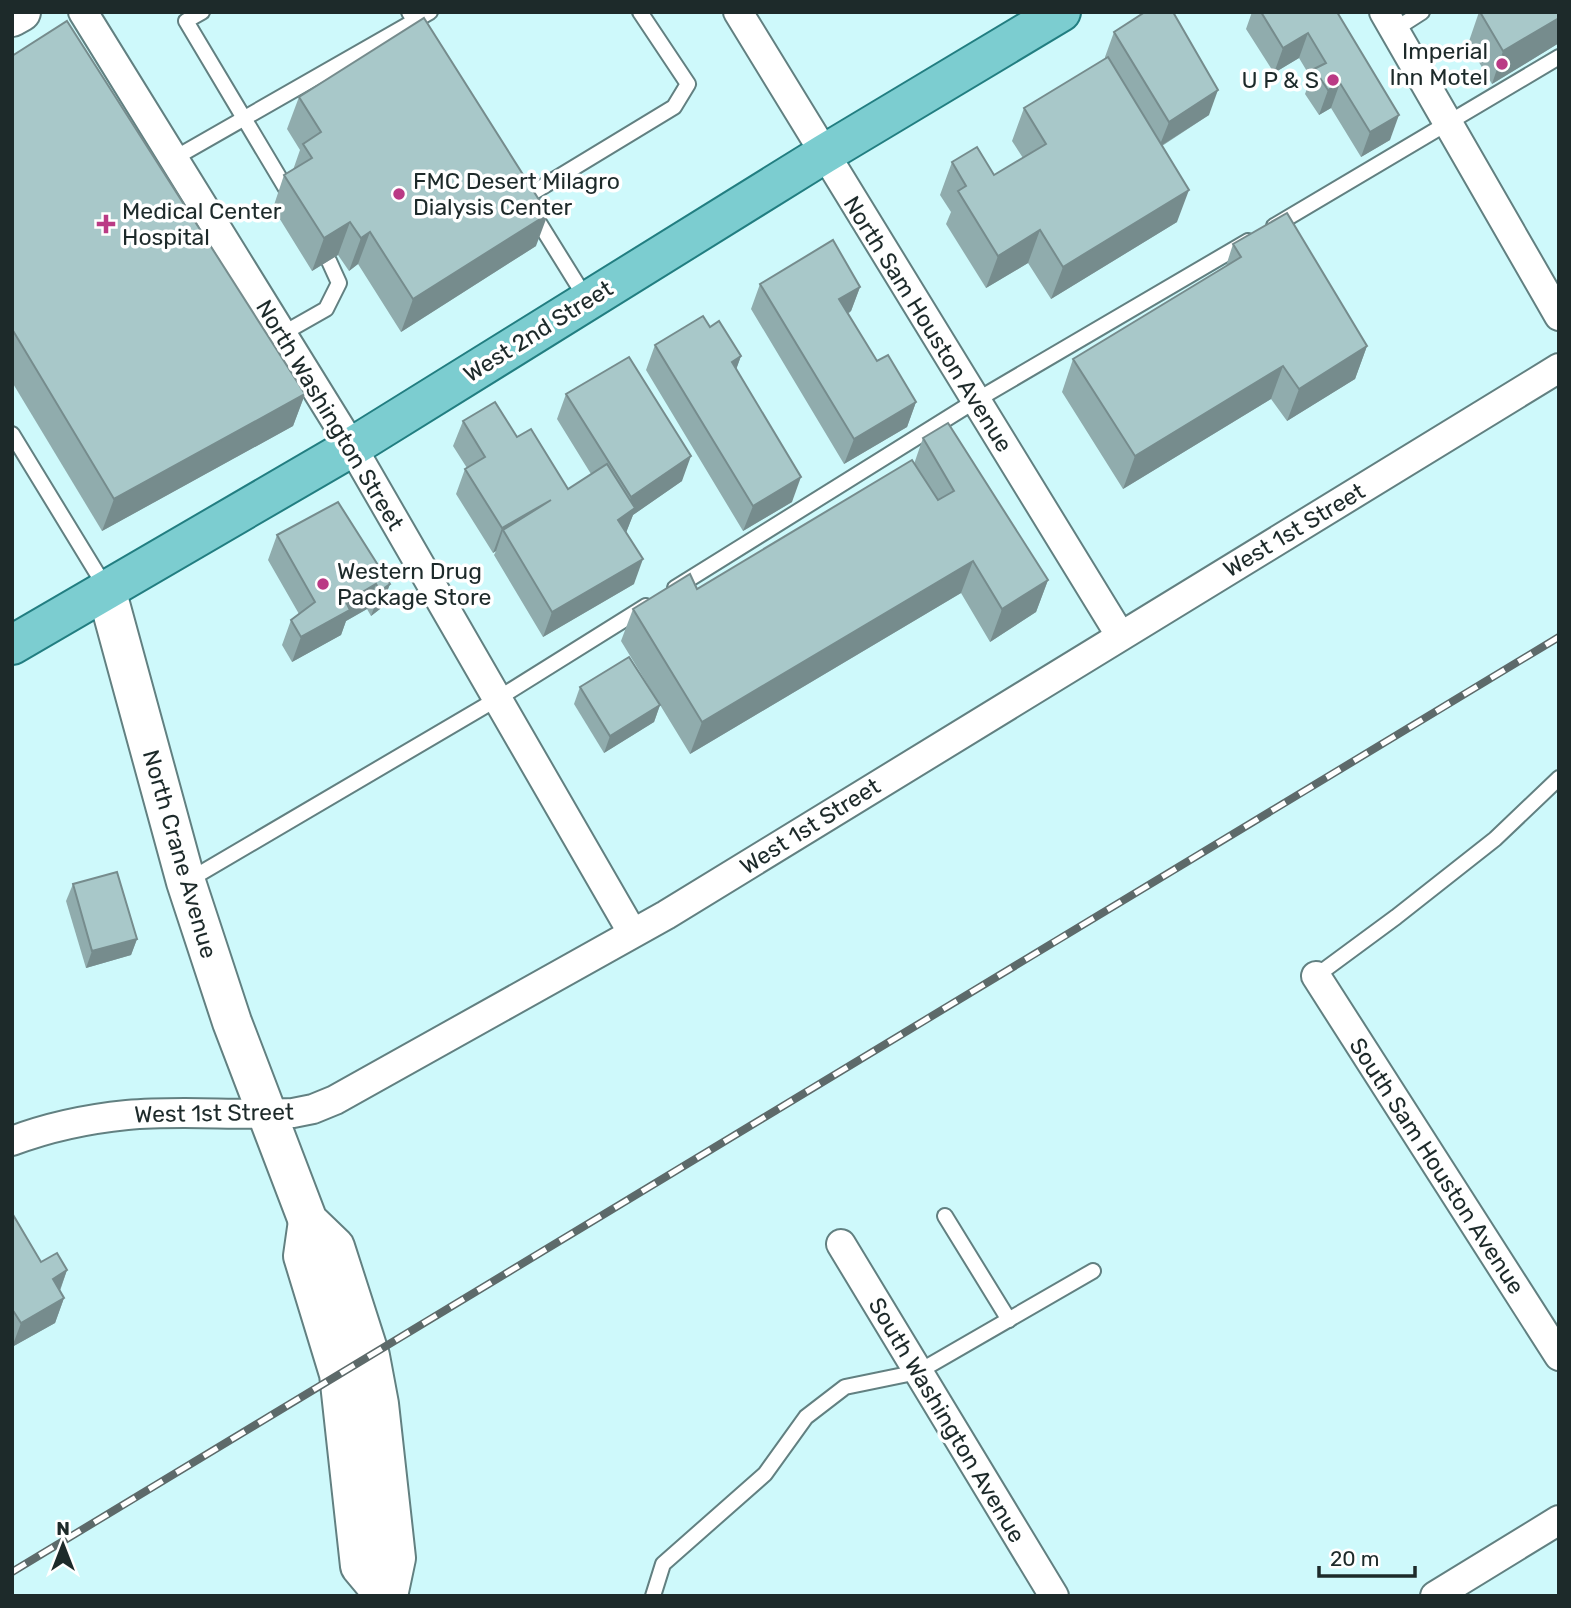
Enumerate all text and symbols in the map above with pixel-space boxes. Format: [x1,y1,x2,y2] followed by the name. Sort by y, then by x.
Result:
[1389,37,1488,91] place label: Imperial Inn Motel
[1494,56,1510,72] marker: Imperial Inn Motel
[1241,66,1319,94] place label: U P & S
[1325,72,1341,88] marker: U P & S
[413,167,620,221] place label: FMC Desert Milagro Dialysis Center
[391,186,407,202] marker: FMC Desert Milagro Dialysis Center
[838,191,1018,457] street label: North Sam Houston Avenue
[122,197,282,251] place label: Medical Center Hospital
[96,214,116,234] marker: Medical Center Hospital
[458,274,618,388] street label: West 2nd Street
[250,295,410,535] street label: North Washington Street
[1218,477,1370,583] street label: West 1st Street
[337,557,491,611] place label: Western Drug Package Store
[315,576,331,592] marker: Western Drug Package Store
[137,747,223,961] street label: North Crane Avenue
[735,772,885,880] street label: West 1st Street
[1344,1033,1530,1299] street label: South Sam Houston Avenue
[134,1098,294,1128] street label: West 1st Street
[863,1292,1031,1548] street label: South Washington Avenue
[28,1510,98,1580] north arrow
[56,1517,70,1540] text: N
[1319,1534,1415,1578] scale bar
[1330,1546,1379,1571] text: 20 m

